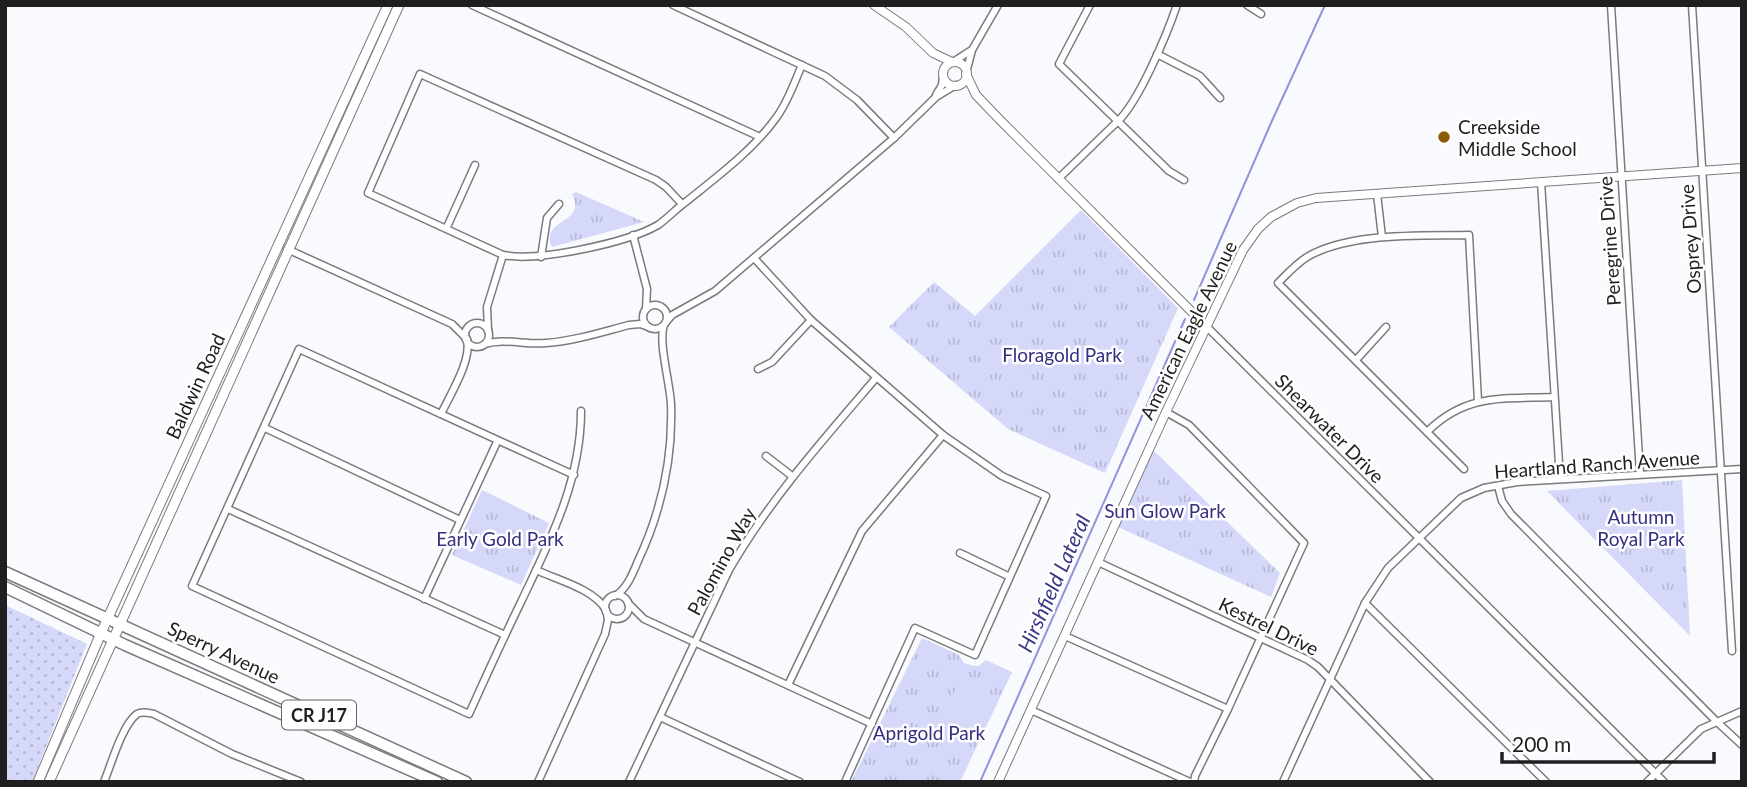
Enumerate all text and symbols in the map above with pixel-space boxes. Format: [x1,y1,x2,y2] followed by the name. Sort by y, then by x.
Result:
[1458,115,1577,160] place label: Creekside Middle School
[1436,129,1452,145] marker: Creekside Middle School
[1593,176,1625,306] street label: Peregrine Drive
[1675,183,1705,295] street label: Osprey Drive
[1135,237,1241,423] street label: American Eagle Avenue
[161,330,229,442] street label: Baldwin Road
[1002,343,1122,366] park label: Floragold Park
[1271,369,1389,487] street label: Shearwater Drive
[1493,445,1701,483] street label: Heartland Ranch Avenue
[1104,499,1226,522] park label: Sun Glow Park
[682,503,760,619] street label: Palomino Way
[1597,505,1685,550] park label: Autumn Royal Park
[1012,510,1095,656] water label: Hirshfield Lateral
[436,527,564,550] park label: Early Gold Park
[1215,592,1323,660] street label: Kestrel Drive
[164,616,284,688] street label: Sperry Avenue
[282,700,356,730] road number: CR J17
[1502,720,1714,764] scale bar
[873,721,986,744] park label: Aprigold Park
[1512,731,1571,756] text: 200 m

